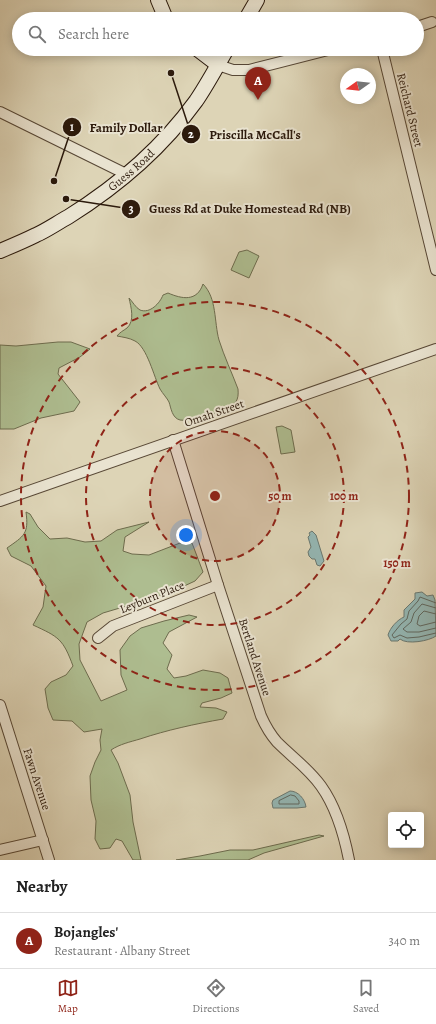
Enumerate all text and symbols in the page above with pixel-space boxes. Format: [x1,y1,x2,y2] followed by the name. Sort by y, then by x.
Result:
[12,12,424,56] search box
[26,23,48,45] icon: search
[58,24,129,44] text: Search here
[245,67,271,100] pin: A
[340,68,376,104] north arrow
[393,71,427,149] street label: Reichard Street
[62,115,171,140] callout: Family Dollar
[70,119,75,135] text: 1
[89,119,163,136] text: Family Dollar
[181,122,309,147] callout: Priscilla McCall's
[188,126,194,142] text: 2
[209,126,301,143] text: Priscilla McCall's
[105,145,158,195] street label: Guess Road
[121,196,359,221] callout: Guess Rd at Duke Homestead Rd (NB)
[149,200,351,217] text: Guess Rd at Duke Homestead Rd (NB)
[128,201,134,217] text: 3
[182,395,246,431] street label: Omah Street
[268,488,292,504] text: 50 m
[330,488,358,504] text: 100 m
[208,489,222,503] centre of rings
[176,525,196,545] your location
[383,555,411,571] text: 150 m
[117,577,187,617] street label: Leyburn Place
[235,616,275,698] street label: Bertland Avenue
[19,746,55,812] street label: Fawn Avenue
[388,812,424,848] map controls
[388,812,424,848] button: locate
[16,875,67,898] text: Nearby
[54,922,118,942] text: Bojangles'
[25,932,33,949] text: A
[388,932,420,949] text: 340 m
[54,942,190,959] text: Restaurant · Albany Street
[57,977,79,1016] tab: Map
[192,977,240,1016] tab: Directions
[353,977,379,1016] tab: Saved

